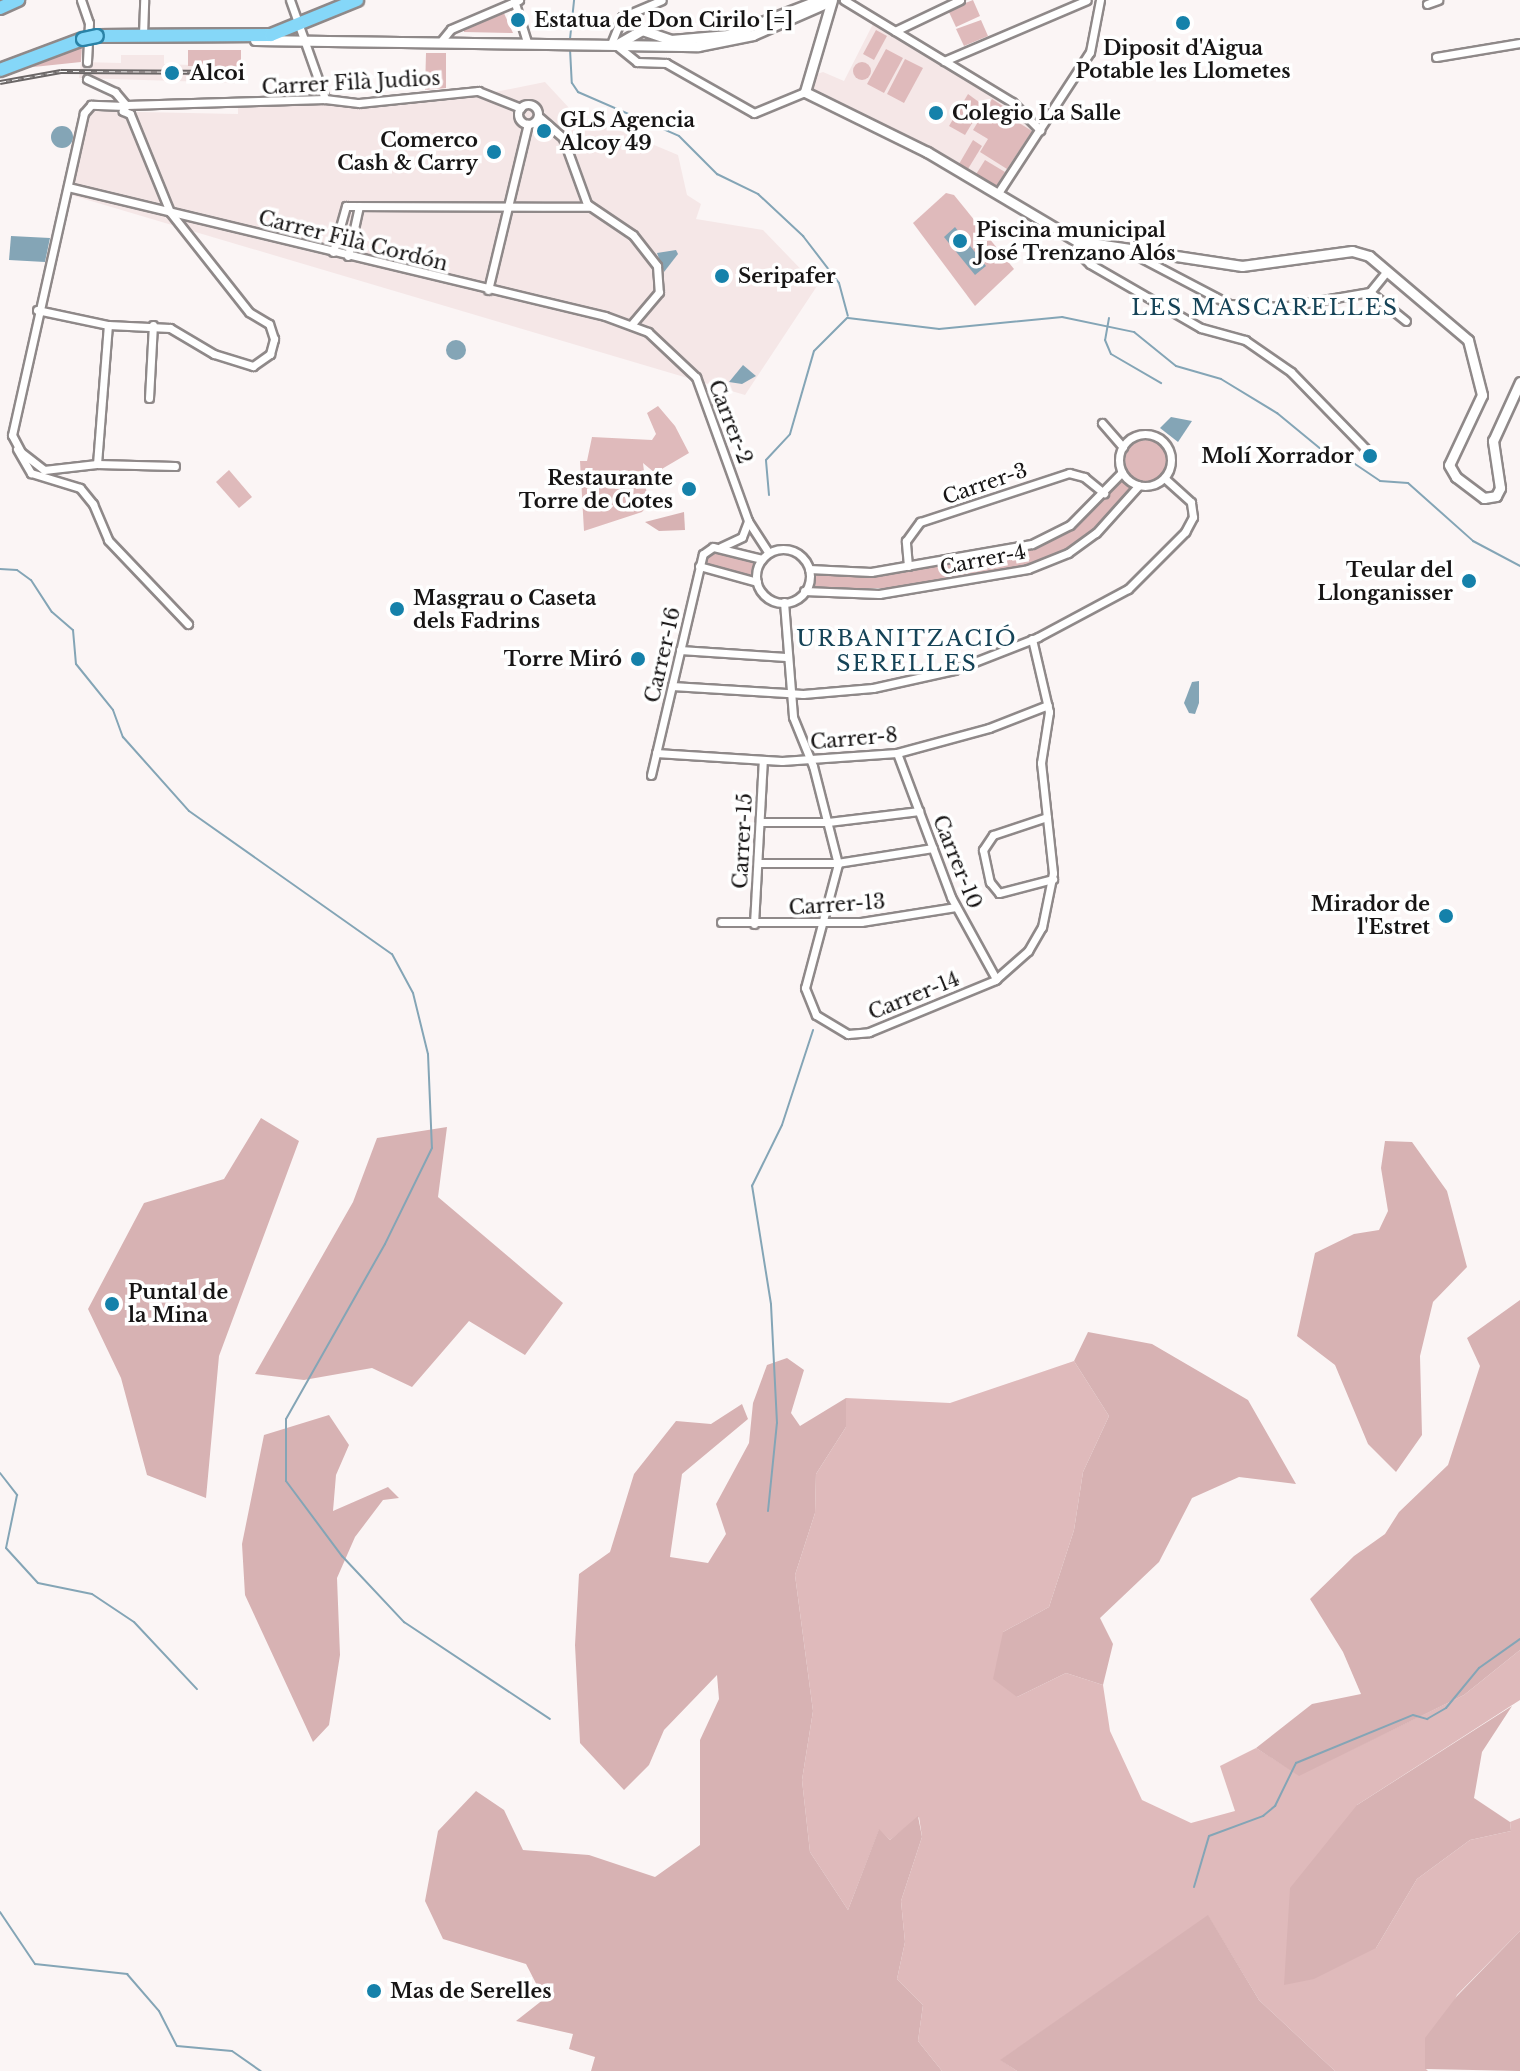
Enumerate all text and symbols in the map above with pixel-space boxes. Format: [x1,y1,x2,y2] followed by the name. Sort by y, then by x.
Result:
[534,8,793,32] place label: Estatua de Don Cirilo [=]
[509,11,527,29] marker: Estatua de Don Cirilo [=]
[1174,14,1192,32] marker: Diposit d'Aigua Potable les Llometes
[1075,36,1291,83] place label: Diposit d'Aigua Potable les Llometes
[190,61,245,85] place label: Alcoi
[161,62,183,84] marker: Alcoi
[261,66,441,100] street label: Carrer Filà Judios
[952,101,1121,125] place label: Colegio La Salle
[927,104,945,122] marker: Colegio La Salle
[560,108,696,155] place label: GLS Agencia Alcoy 49
[535,122,553,140] marker: GLS Agencia Alcoy 49
[337,128,478,175] place label: Comerco Cash & Carry
[485,143,503,161] marker: Comerco Cash & Carry
[255,206,451,276] street label: Carrer Filà Cordón
[976,218,1177,265] place label: Piscina municipal José Trenzano Alós
[951,232,969,250] marker: Piscina municipal José Trenzano Alós
[738,264,836,288] place label: Seripafer
[713,267,731,285] marker: Seripafer
[1131,295,1399,321] district label: LES MASCARELLES
[703,377,757,467] street label: Carrer-2
[1201,444,1354,468] place label: Molí Xorrador
[1361,447,1379,465] marker: Molí Xorrador
[940,458,1030,510] street label: Carrer-3
[519,466,673,513] place label: Restaurante Torre de Cotes
[680,480,698,498] marker: Restaurante Torre de Cotes
[938,540,1028,580] street label: Carrer-4
[1317,558,1453,605] place label: Teular del Llonganisser
[1460,572,1478,590] marker: Teular del Llonganisser
[413,586,596,633] place label: Masgrau o Caseta dels Fadrins
[388,600,406,618] marker: Masgrau o Caseta dels Fadrins
[640,605,686,705] street label: Carrer-16
[796,625,1018,676] district label: URBANITZACIÓ SERELLES
[504,647,622,671] place label: Torre Miró
[629,650,647,668] marker: Torre Miró
[809,723,899,755] street label: Carrer-8
[729,793,757,889] street label: Carrer-15
[927,812,987,912] street label: Carrer-10
[788,890,886,920] street label: Carrer-13
[1311,892,1430,939] place label: Mirador de l'Estret
[1437,907,1455,925] marker: Mirador de l'Estret
[865,967,963,1025] street label: Carrer-14
[128,1280,228,1327] place label: Puntal de la Mina
[103,1295,121,1313] marker: Puntal de la Mina
[390,1979,552,2003] place label: Mas de Serelles
[365,1982,383,2000] marker: Mas de Serelles

